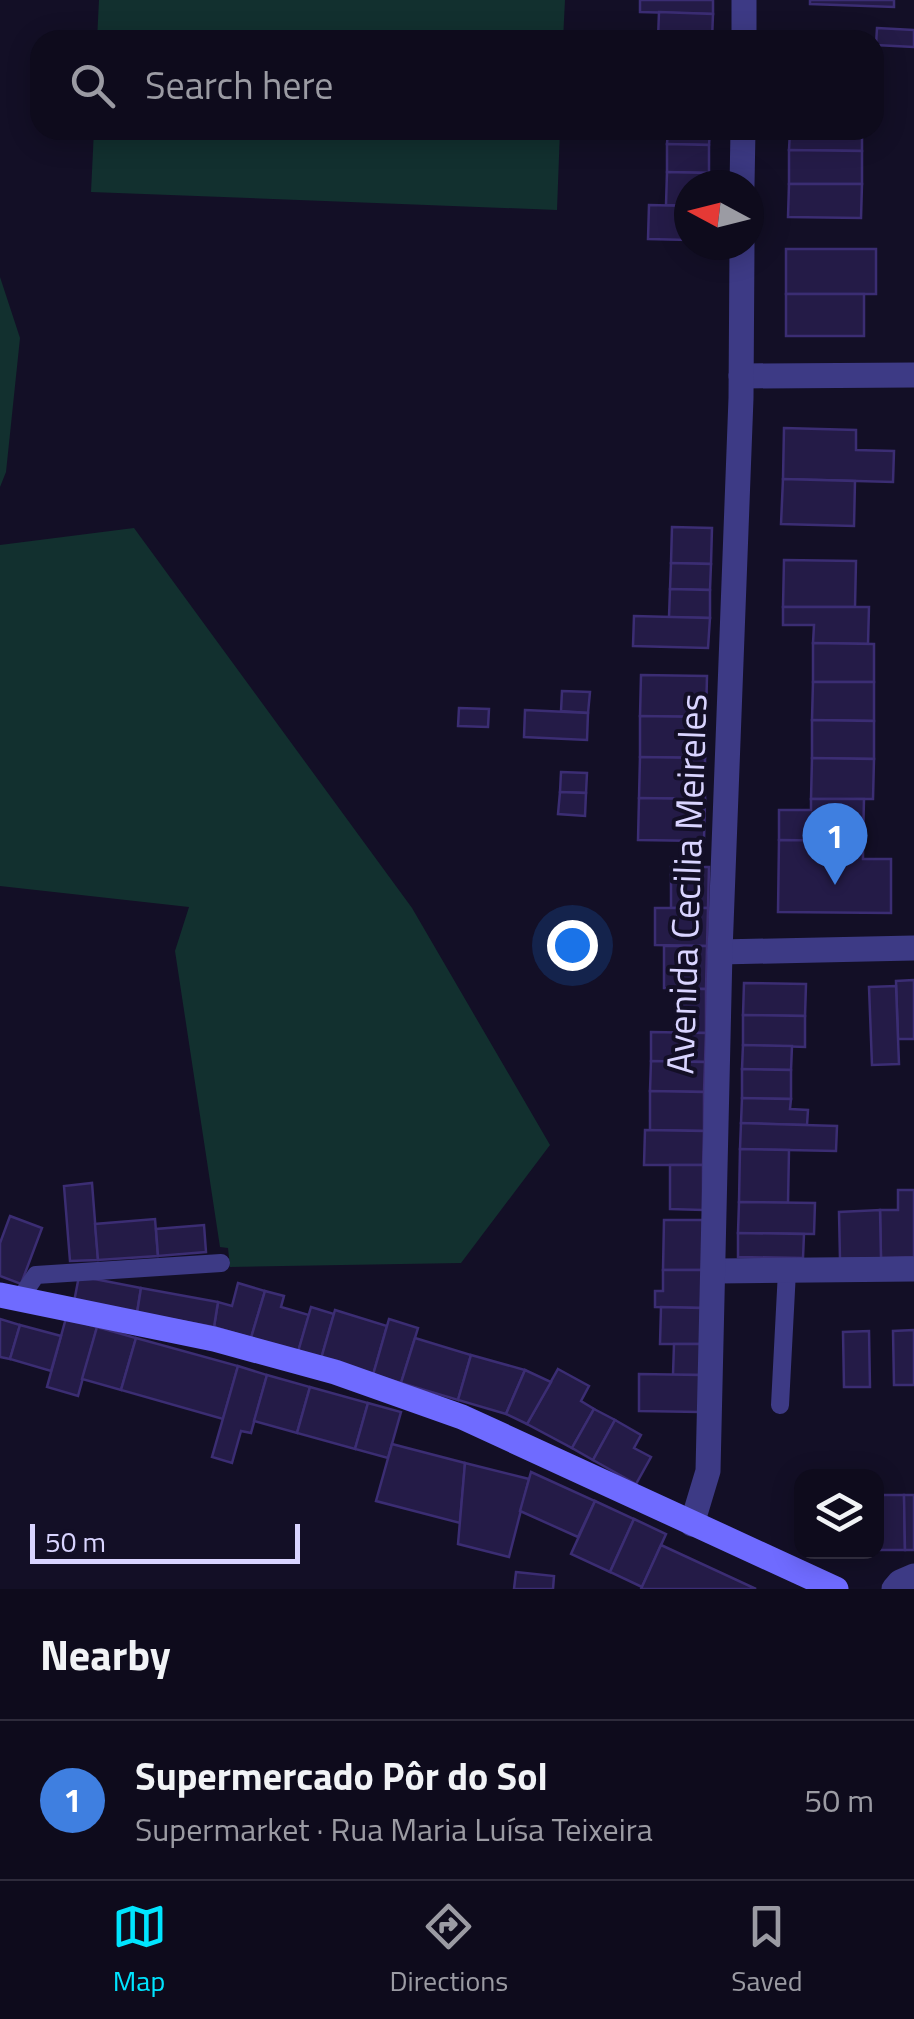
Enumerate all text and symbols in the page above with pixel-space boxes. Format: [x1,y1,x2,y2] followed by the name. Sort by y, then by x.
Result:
[30,30,884,140] search box
[145,56,333,114] text: Search here
[65,58,120,113] icon: search
[674,170,764,260] north arrow
[650,693,722,1075] street label: Avenida Cecilia Meireles
[802,802,868,885] pin: 1
[547,920,598,971] your location
[794,1469,884,1559] map controls
[794,1469,884,1559] button: layers
[30,1519,300,1564] scale bar
[45,1520,106,1563] text: 50 m
[40,1622,171,1686] text: Nearby
[135,1747,548,1805] text: Supermercado Pôr do Sol
[64,1776,81,1824] text: 1
[804,1776,874,1824] text: 50 m
[135,1805,653,1853] text: Supermarket · Rua Maria Luísa Teixeira
[112,1899,167,2002] tab: Map
[390,1899,508,2002] tab: Directions
[731,1899,802,2002] tab: Saved

